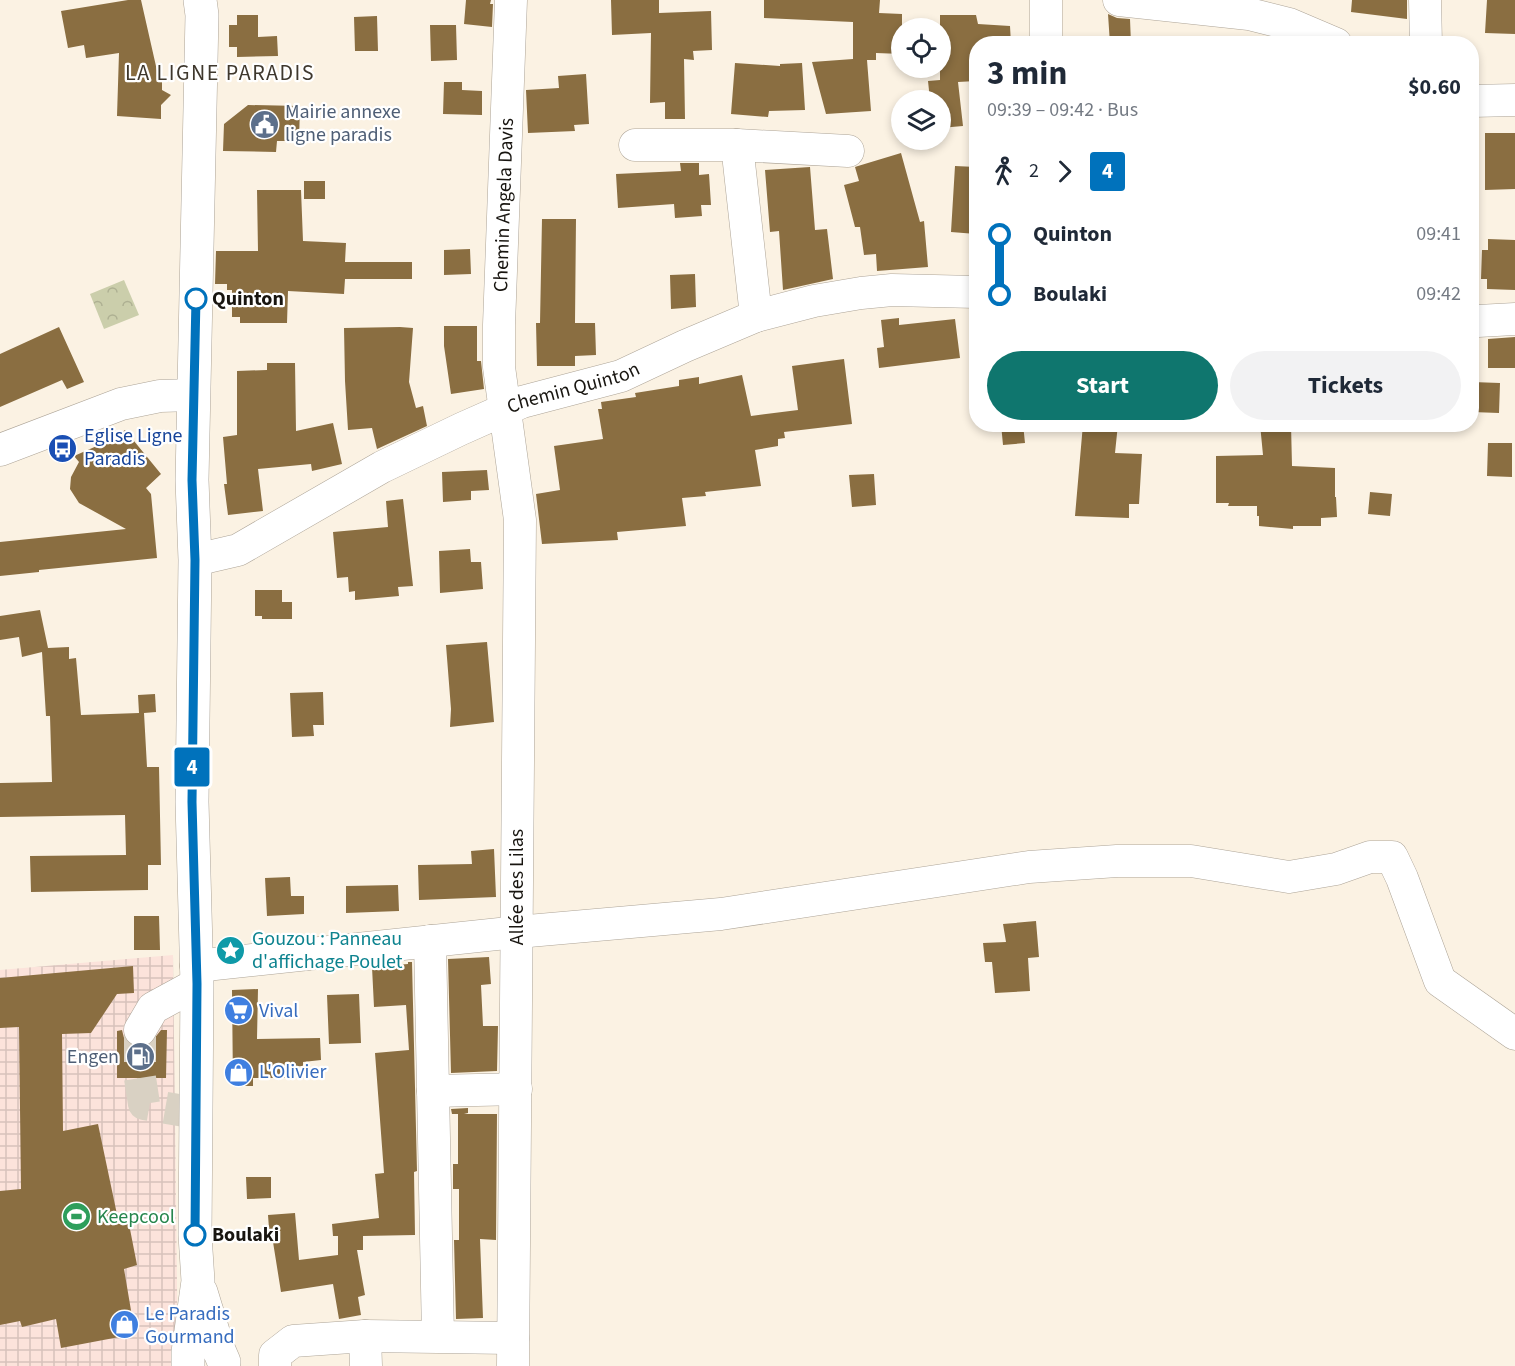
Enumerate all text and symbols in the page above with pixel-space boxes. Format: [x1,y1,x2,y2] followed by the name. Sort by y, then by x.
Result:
[891,18,951,150] map controls
[891,18,951,78] button: locate
[987,50,1067,97] text: 3 min
[125,57,315,89] district label: LA LIGNE PARADIS
[1408,71,1461,103] text: $0.60
[891,90,951,150] button: layers
[987,96,1138,124] text: 09:39 – 09:42 · Bus
[285,98,401,149] place label: Mairie annexe ligne paradis
[248,108,280,140] public building icon: Mairie annexe ligne paradis
[487,117,521,293] street label: Chemin Angela Davis
[987,155,1020,188] icon: walk
[1048,155,1081,188] icon: forward
[1102,156,1113,186] text: 4
[1029,157,1039,185] text: 2
[1033,218,1112,250] text: Quinton
[1416,220,1461,248] text: 09:41
[1033,278,1107,310] text: Boulaki
[1416,280,1461,308] text: 09:42
[212,285,284,313] place label: Quinton
[185,288,207,310] marker: Quinton
[987,351,1218,420] button: Start
[1230,351,1461,420] button: Tickets
[502,355,645,421] street label: Chemin Quinton
[84,422,183,473] place label: Eglise Ligne Paradis
[47,432,79,464] bus stop icon: Eglise Ligne Paradis
[172,748,212,786] line badge: 4
[186,752,198,782] text: 4
[503,829,531,945] street label: Allée des Lilas
[252,925,403,976] place label: Gouzou : Panneau d'affichage Poulet
[215,934,247,966] place icon: Gouzou : Panneau d'affichage Poulet
[222,995,254,1027] supermarket icon: Vival
[259,997,298,1025] place label: Vival
[124,1041,156,1073] fuel station icon: Engen
[67,1043,119,1071] place label: Engen
[222,1056,254,1088] shop icon: L'Olivier
[259,1058,326,1086] place label: L'Olivier
[60,1201,92,1233] sports icon: Keepcool
[97,1203,175,1231] place label: Keepcool
[212,1221,279,1249] place label: Boulaki
[184,1224,206,1246] marker: Boulaki
[145,1300,235,1351] place label: Le Paradis Gourmand
[108,1309,140,1341] shop icon: Le Paradis Gourmand

